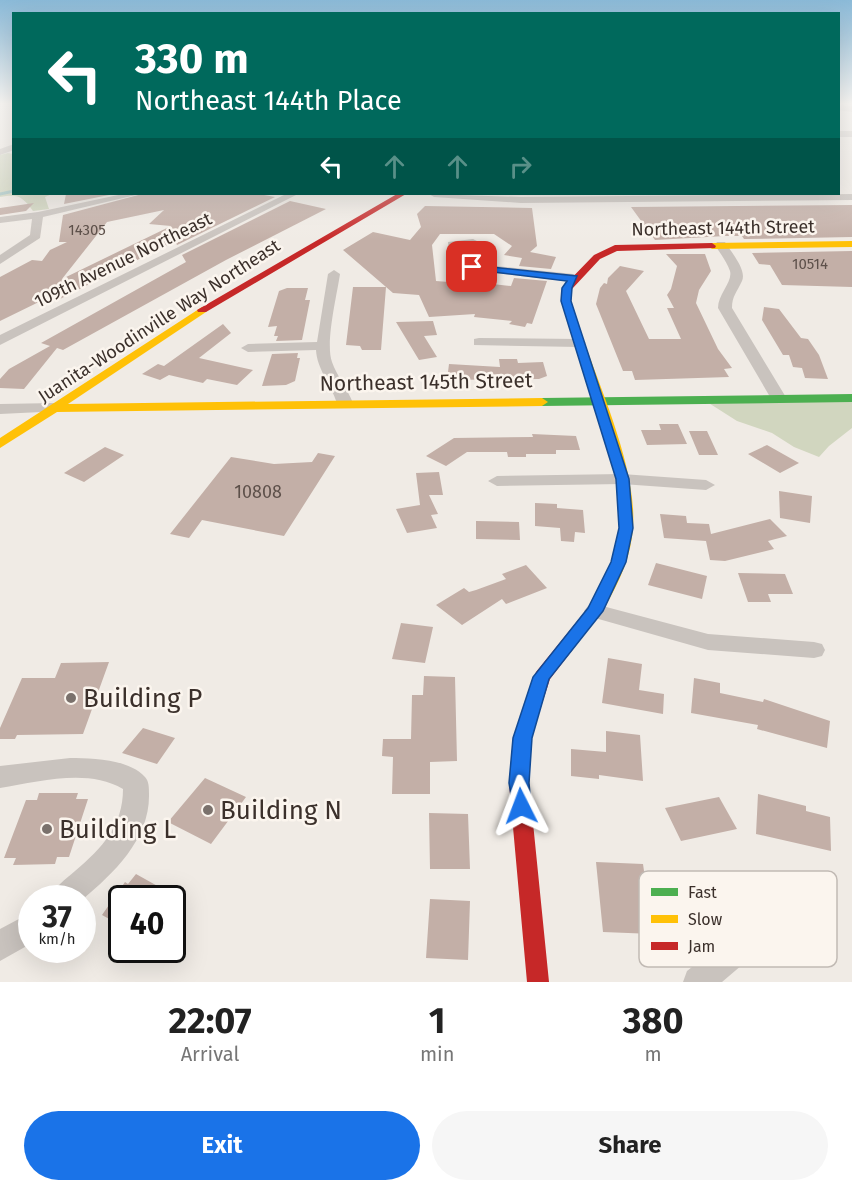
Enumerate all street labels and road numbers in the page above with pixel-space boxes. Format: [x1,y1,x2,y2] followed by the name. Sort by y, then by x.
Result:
[31,207,216,312] street label: 109th Avenue Northeast
[631,215,815,241] street label: Northeast 144th Street
[34,234,284,408] street label: Juanita-Woodinville Way Northeast
[319,367,533,397] street label: Northeast 145th Street

